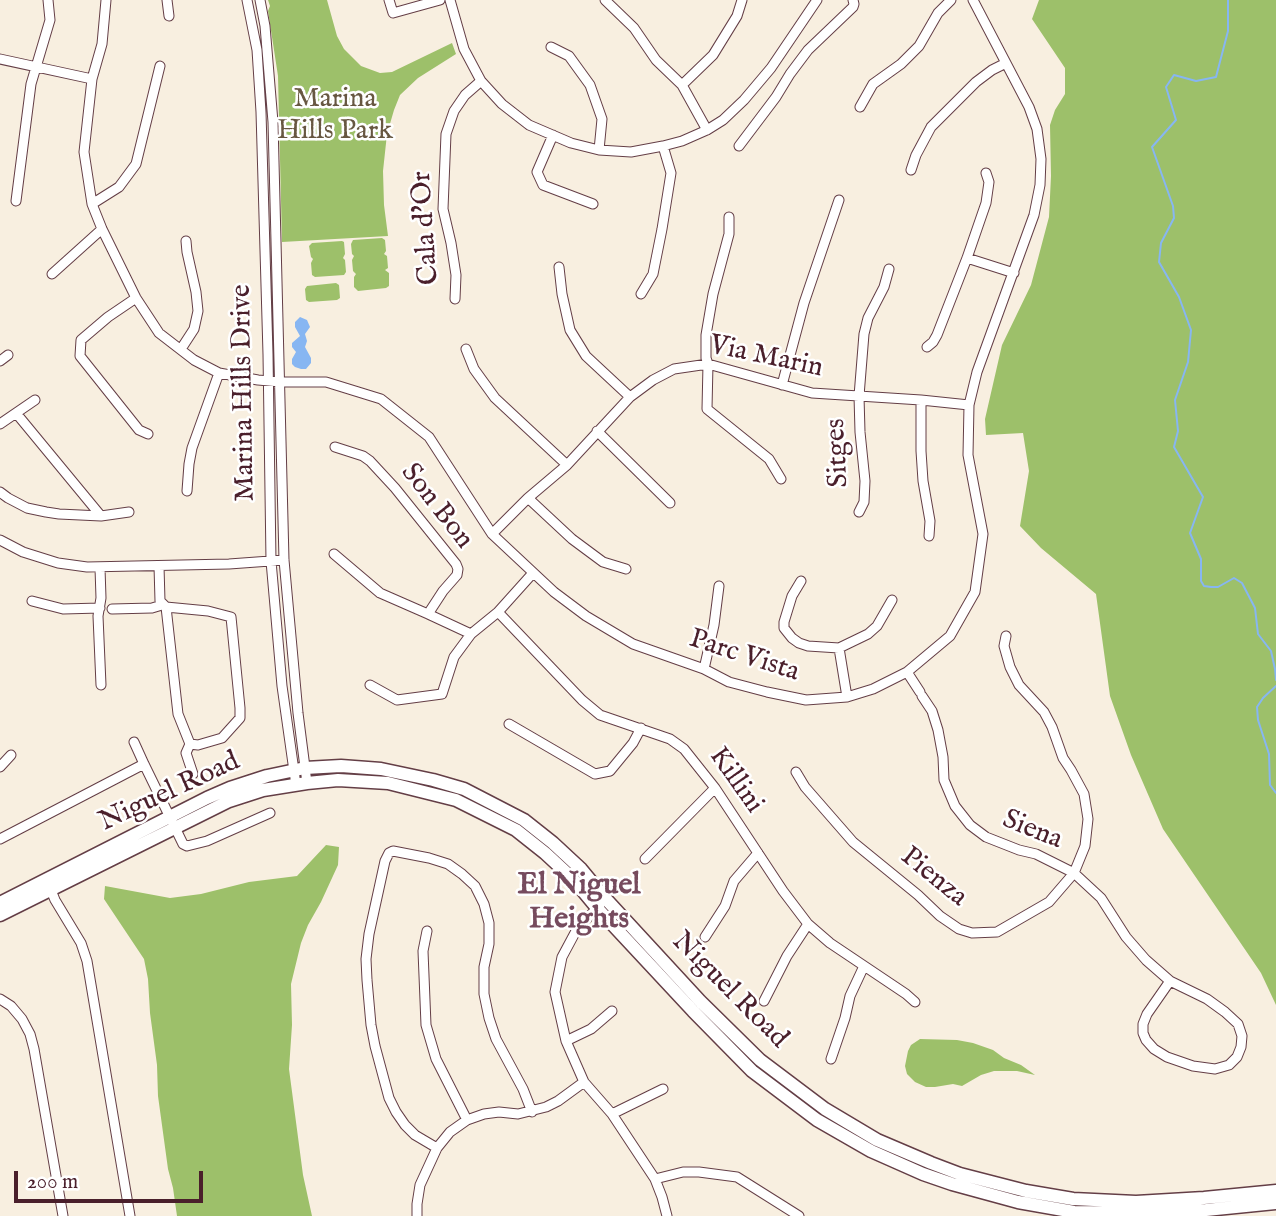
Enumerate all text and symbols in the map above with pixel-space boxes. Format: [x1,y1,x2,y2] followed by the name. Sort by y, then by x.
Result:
[277,83,393,149] park label: Marina Hills Park
[406,170,448,286] street label: Cala d'Or
[226,284,264,502] street label: Marina Hills Drive
[706,330,826,386] street label: Via Marin
[820,418,858,488] street label: Sitges
[392,458,480,556] street label: Son Bon
[685,623,803,691] street label: Parc Vista
[700,741,770,821] street label: Killini
[94,746,246,840] street label: Niguel Road
[997,804,1067,858] street label: Siena
[893,841,973,915] street label: Pienza
[517,869,641,939] district label: El Niguel Heights
[664,926,794,1056] street label: Niguel Road
[18,1156,206,1200] scale bar
[27,1169,78,1196] text: 200 m

